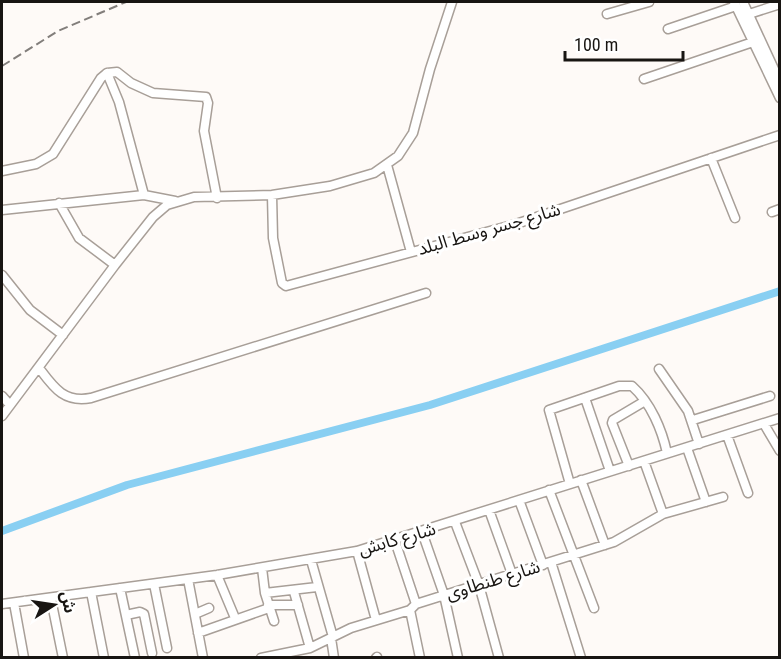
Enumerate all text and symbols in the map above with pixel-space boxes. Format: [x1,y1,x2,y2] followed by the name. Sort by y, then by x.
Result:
[565,24,684,62] scale bar
[574,34,618,55] text: 100 m
[415,198,564,263] street label: شارع جسر وسط البلد
[356,517,439,563] street label: شارع كابش
[443,555,544,608] street label: شارع طنطاوى
[24,575,84,635] north arrow
[57,589,80,615] text: ش

